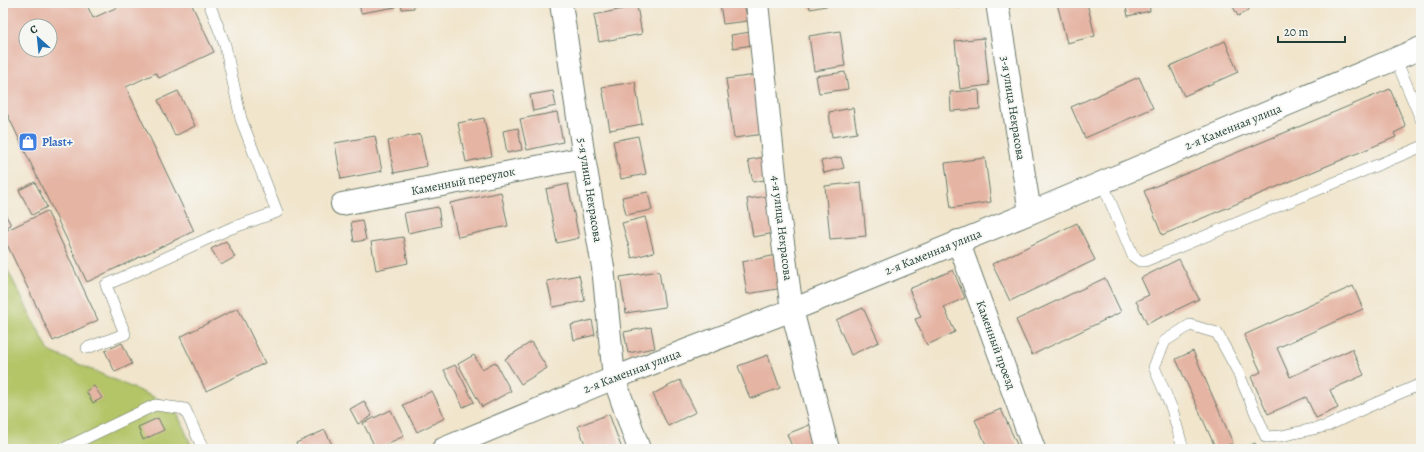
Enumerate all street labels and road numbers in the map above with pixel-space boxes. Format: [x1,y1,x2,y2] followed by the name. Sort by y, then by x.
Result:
[997,55,1029,162] street label: 3-я улица Некрасова
[1182,100,1284,154] street label: 2-я Каменная улица
[574,137,606,244] street label: 5-я улица Некрасова
[410,163,516,199] street label: Каменный переулок
[768,175,796,282] street label: 4-я улица Некрасова
[882,225,984,279] street label: 2-я Каменная улица
[972,298,1020,392] street label: Каменный проезд
[581,345,683,397] street label: 2-я Каменная улица

